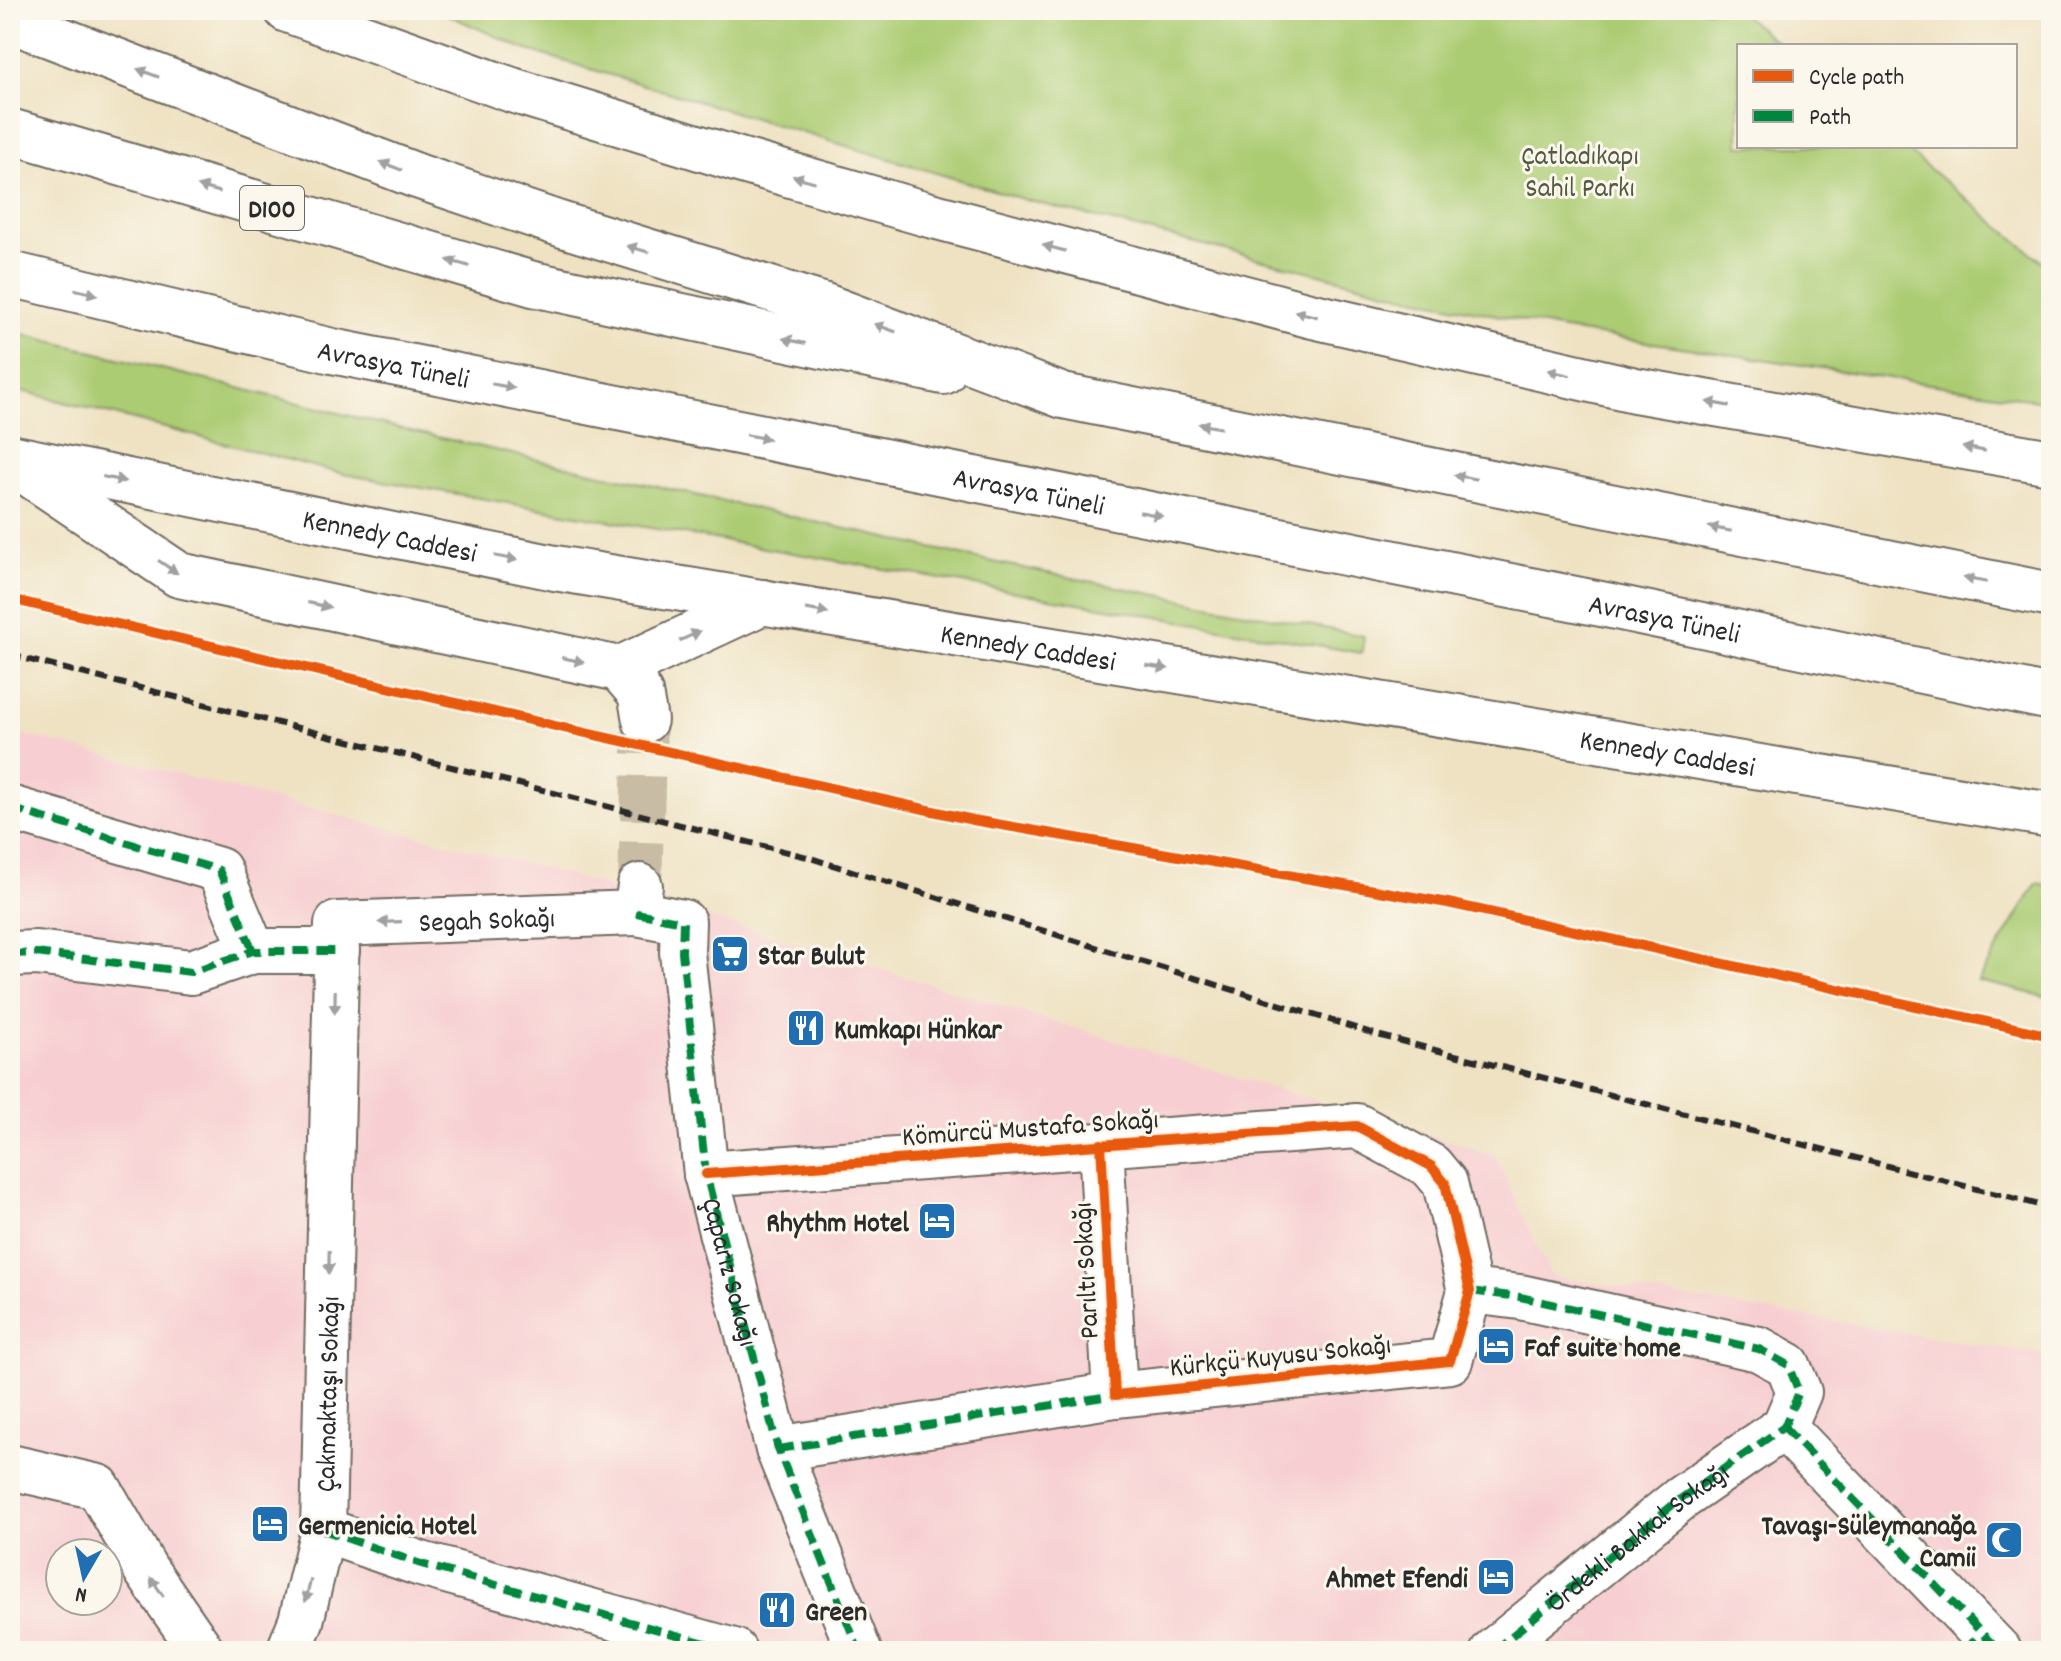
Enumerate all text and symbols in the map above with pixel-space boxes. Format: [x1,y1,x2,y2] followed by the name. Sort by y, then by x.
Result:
[1737,44,2017,148] legend
[1809,62,1904,96] text: Cycle path
[136,67,160,79] one-way arrow
[1809,102,1851,136] text: Path
[1521,139,1639,211] park label: Çatladıkapı Sahil Parkı
[379,159,403,172] one-way arrow
[791,172,816,184] one-way arrow
[196,182,220,195] one-way arrow
[240,186,304,230] road number: D100
[1042,241,1067,253] one-way arrow
[625,242,649,255] one-way arrow
[446,256,471,268] one-way arrow
[73,287,98,299] one-way arrow
[1293,307,1318,320] one-way arrow
[873,321,897,334] one-way arrow
[313,333,472,403] street label: Avrasya Tüneli
[782,334,807,347] one-way arrow
[1546,366,1571,378] one-way arrow
[491,380,516,393] one-way arrow
[1705,398,1730,410] one-way arrow
[1197,419,1222,431] one-way arrow
[746,432,771,444] one-way arrow
[1961,442,1986,455] one-way arrow
[949,460,1107,530] street label: Avrasya Tüneli
[1452,470,1477,483] one-way arrow
[101,473,126,485] one-way arrow
[299,502,480,577] street label: Kennedy Caddesi
[1139,509,1164,521] one-way arrow
[1707,522,1732,534] one-way arrow
[493,552,518,565] one-way arrow
[157,560,178,575] one-way arrow
[1962,573,1987,586] one-way arrow
[1585,587,1743,657] street label: Avrasya Tüneli
[307,599,332,612] one-way arrow
[805,605,830,618] one-way arrow
[937,617,1118,685] street label: Kennedy Caddesi
[678,629,702,643] one-way arrow
[561,655,586,667] one-way arrow
[1145,661,1170,673] one-way arrow
[1576,723,1757,791] street label: Kennedy Caddesi
[418,901,556,946] street label: Segah Sokağı
[377,915,402,928] one-way arrow
[709,933,751,975] supermarket icon: Star Bulut
[758,939,866,979] place label: Star Bulut
[329,990,341,1015] one-way arrow
[785,1007,827,1049] restaurant icon: Kumkapı Hünkar
[834,1013,1002,1053] place label: Kumkapı Hünkar
[901,1102,1160,1160] street label: Kömürcü Mustafa Sokağı
[688,1194,765,1351] street label: Çaparız Sokağı
[916,1200,958,1242] hotel icon: Rhythm Hotel
[1065,1201,1113,1340] street label: Parıltı Sokağı
[766,1206,909,1246] place label: Rhythm Hotel
[323,1250,335,1275] one-way arrow
[309,1296,353,1492] street label: Çakmaktaşı Sokağı
[1475,1325,1517,1367] hotel icon: Faf suite home
[1168,1327,1393,1390] street label: Kürkçü Kuyusu Sokağı
[1524,1331,1681,1371] place label: Faf suite home
[1540,1456,1739,1625] street label: Ördekli Bakkal Sokağı
[249,1503,291,1545] hotel icon: Germenicia Hotel
[298,1509,477,1549] place label: Germenicia Hotel
[1761,1509,1977,1581] place label: Tavaşı-Süleymanağa Camii
[1983,1519,2025,1561] mosque icon: Tavaşı-Süleymanağa Camii
[44,1537,124,1617] north arrow
[1475,1556,1517,1598] hotel icon: Ahmet Efendi
[1326,1562,1468,1602] place label: Ahmet Efendi
[74,1577,89,1609] text: N
[150,1577,165,1598] one-way arrow
[301,1579,314,1604] one-way arrow
[756,1589,798,1631] restaurant icon: Green
[805,1595,867,1635] place label: Green

